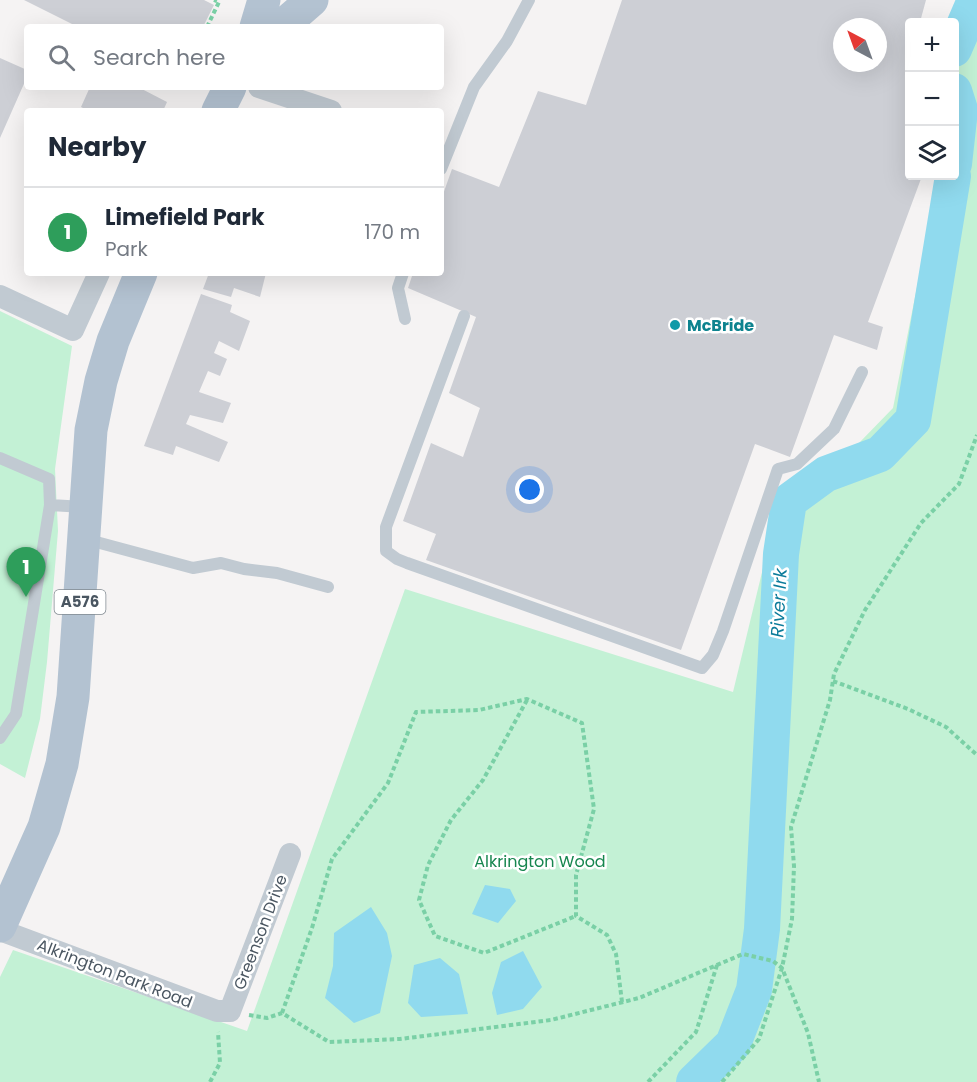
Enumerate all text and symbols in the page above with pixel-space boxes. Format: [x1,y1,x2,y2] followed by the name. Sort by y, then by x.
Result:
[833,18,887,72] north arrow
[905,18,959,180] map controls
[905,18,959,72] button: +
[24,24,444,90] search box
[45,41,78,74] icon: search
[93,42,226,73] text: Search here
[905,72,959,126] button: −
[905,126,959,180] button: layers
[48,129,146,165] text: Nearby
[105,202,265,233] text: Limefield Park
[64,218,71,246] text: 1
[364,218,420,246] text: 170 m
[105,235,148,263] text: Park
[687,314,754,337] place label: McBride
[668,318,682,332] marker: McBride
[515,475,544,504] your location
[6,548,46,597] pin: 1
[764,567,793,638] water label: River Irk
[54,590,106,614] road number: A576
[474,850,606,873] park label: Alkrington Wood
[228,871,293,993] street label: Greenson Drive
[34,933,196,1014] street label: Alkrington Park Road

